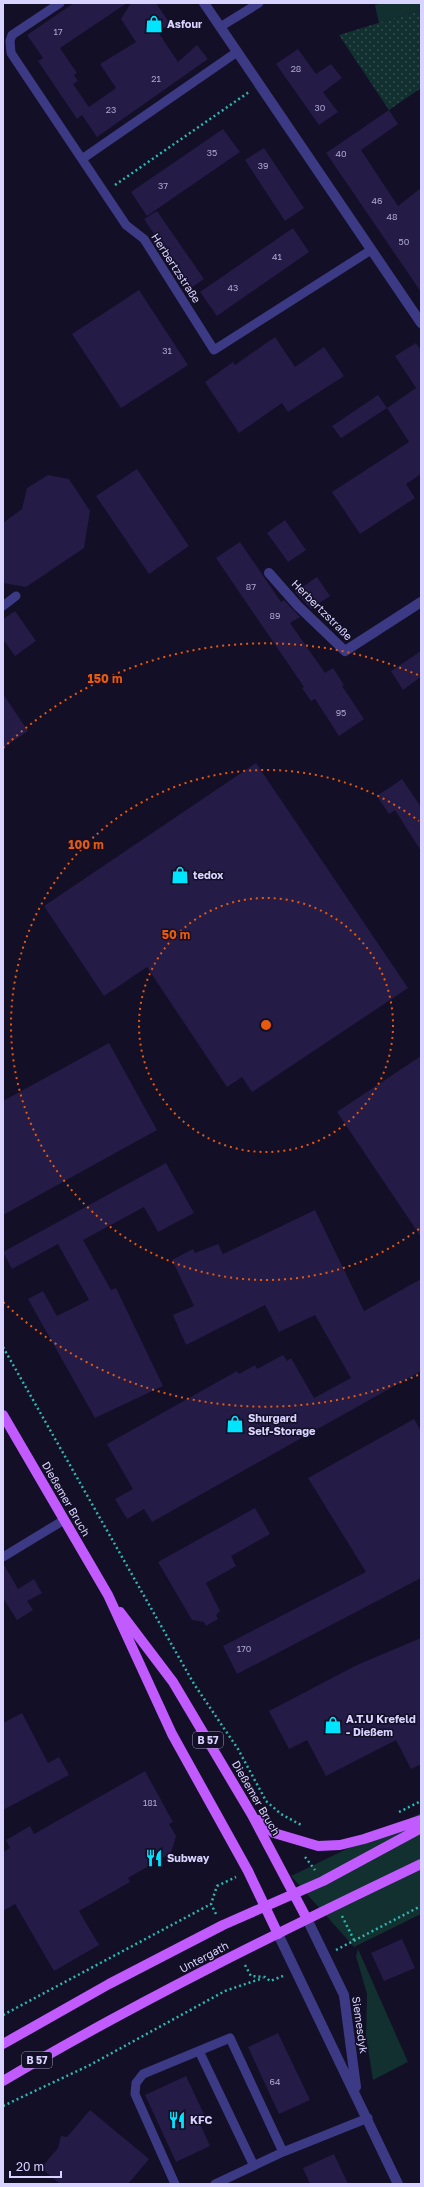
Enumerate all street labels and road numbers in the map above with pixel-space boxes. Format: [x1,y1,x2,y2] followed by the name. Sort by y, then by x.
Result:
[149,231,204,305] street label: Herbertzstraße
[289,577,355,643] street label: Herbertzstraße
[40,1459,93,1538] street label: Dießemer Bruch
[193,1732,223,1748] road number: B 57
[230,1758,283,1837] street label: Dießemer Bruch
[177,1938,231,1975] street label: Untergath
[350,1996,371,2054] street label: Siemesdyk
[22,2052,52,2068] road number: B 57

